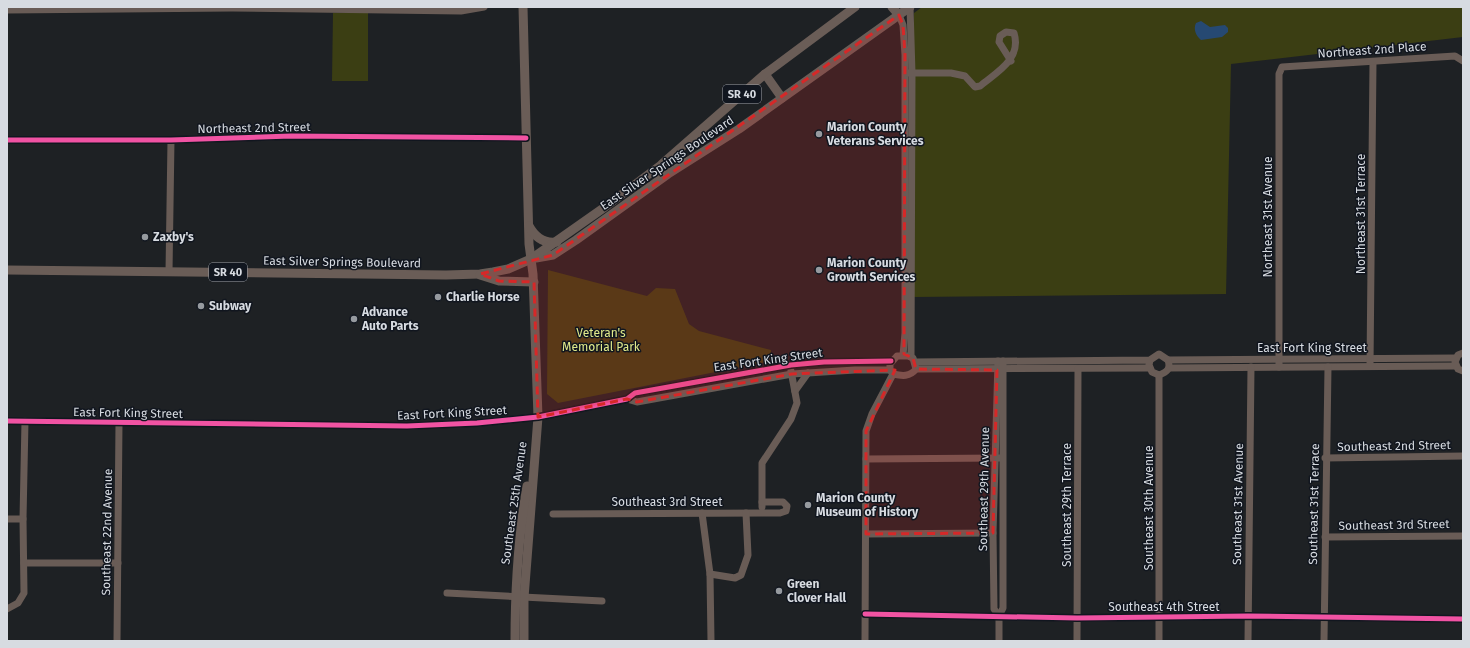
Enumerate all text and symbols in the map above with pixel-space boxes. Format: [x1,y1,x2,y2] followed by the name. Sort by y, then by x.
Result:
[1317,39,1427,61] street label: Northeast 2nd Place
[723,85,761,103] road number: SR 40
[598,113,736,213] street label: East Silver Springs Boulevard
[197,120,311,136] street label: Northeast 2nd Street
[826,120,924,148] place label: Marion County Veterans Services
[814,129,824,139] marker: Marion County Veterans Services
[1354,154,1368,274] street label: Northeast 31st Terrace
[1261,157,1275,277] street label: Northeast 31st Avenue
[153,230,194,244] place label: Zaxby's
[140,232,150,242] marker: Zaxby's
[263,254,421,270] street label: East Silver Springs Boulevard
[827,256,916,284] place label: Marion County Growth Services
[209,263,247,281] road number: SR 40
[814,265,824,275] marker: Marion County Growth Services
[446,290,520,304] place label: Charlie Horse
[433,292,443,302] marker: Charlie Horse
[209,299,252,313] place label: Subway
[196,301,206,311] marker: Subway
[361,305,419,333] place label: Advance Auto Parts
[349,314,359,324] marker: Advance Auto Parts
[562,326,641,354] park label: Veteran's Memorial Park
[1257,341,1368,355] street label: East Fort King Street
[713,345,824,375] street label: East Fort King Street
[397,403,508,423] street label: East Fort King Street
[73,405,184,421] street label: East Fort King Street
[976,427,992,551] street label: Southeast 29th Avenue
[1337,438,1452,454] street label: Southeast 2nd Street
[498,441,530,565] street label: Southeast 25th Avenue
[1060,443,1074,567] street label: Southeast 29th Terrace
[1230,443,1246,565] street label: Southeast 31st Avenue
[1306,443,1322,565] street label: Southeast 31st Terrace
[1142,446,1156,570] street label: Southeast 30th Avenue
[99,468,115,596] street label: Southeast 22nd Avenue
[816,491,919,519] place label: Marion County Museum of History
[611,495,723,509] street label: Southeast 3rd Street
[803,500,813,510] marker: Marion County Museum of History
[1338,517,1450,533] street label: Southeast 3rd Street
[787,577,847,605] place label: Green Clover Hall
[774,586,784,596] marker: Green Clover Hall
[1108,600,1220,614] street label: Southeast 4th Street

